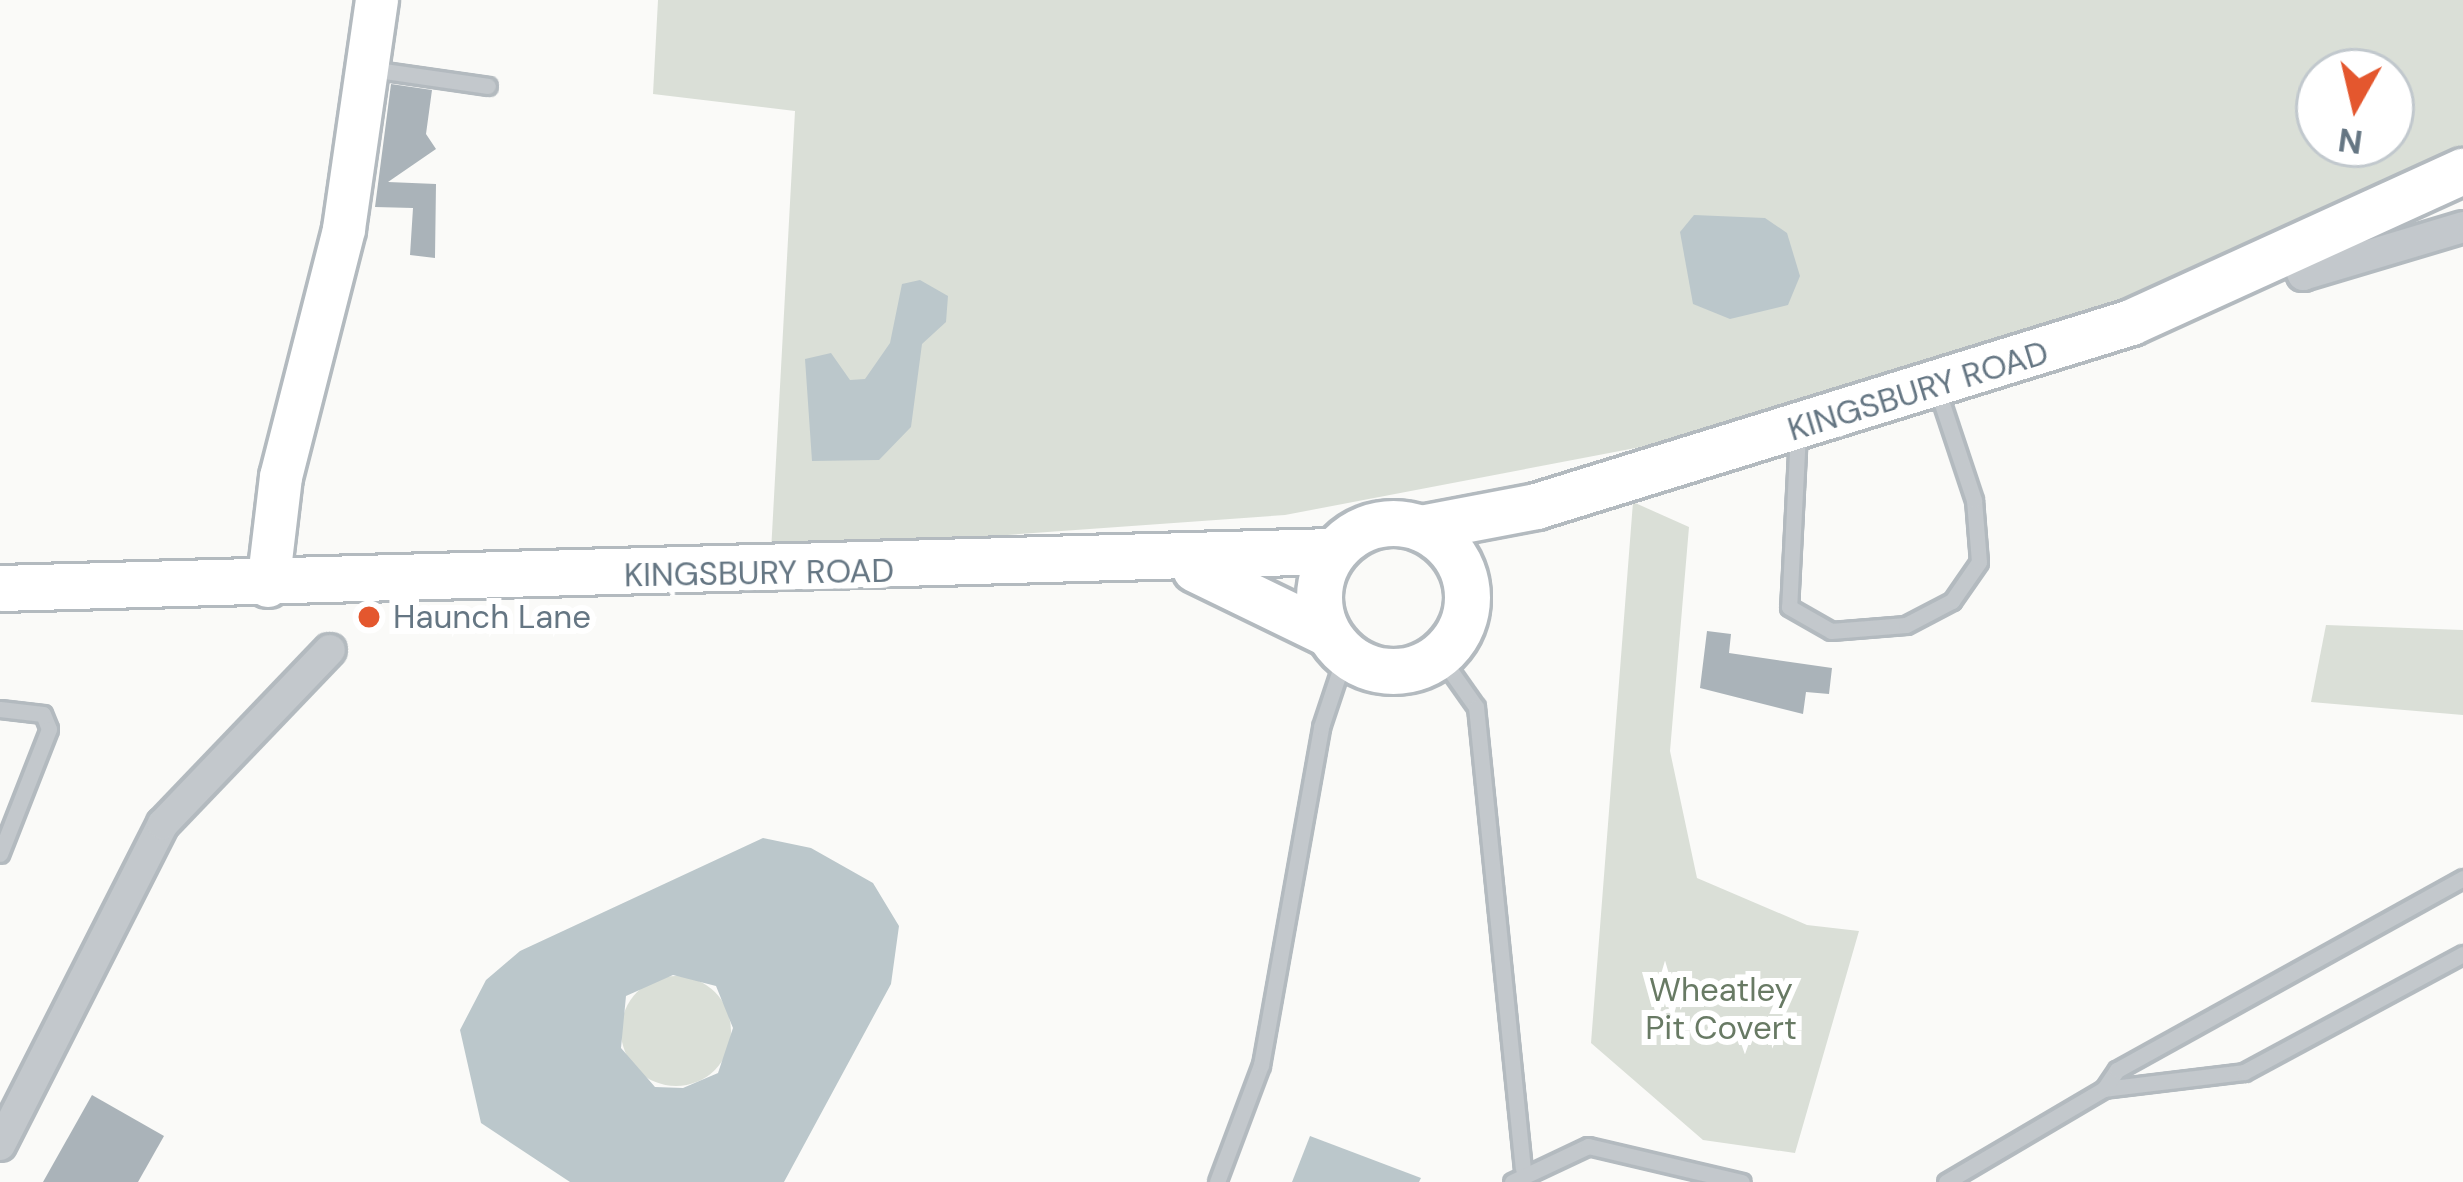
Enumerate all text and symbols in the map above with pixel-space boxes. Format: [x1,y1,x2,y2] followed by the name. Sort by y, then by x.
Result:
[2295,48,2415,168] north arrow
[2335,118,2365,164] text: N
[1783,333,2053,449] street label: KINGSBURY ROAD
[624,551,894,595] street label: KINGSBURY ROAD
[393,597,591,637] place label: Haunch Lane
[356,604,382,630] marker: Haunch Lane
[1645,970,1797,1048] park label: Wheatley Pit Covert

